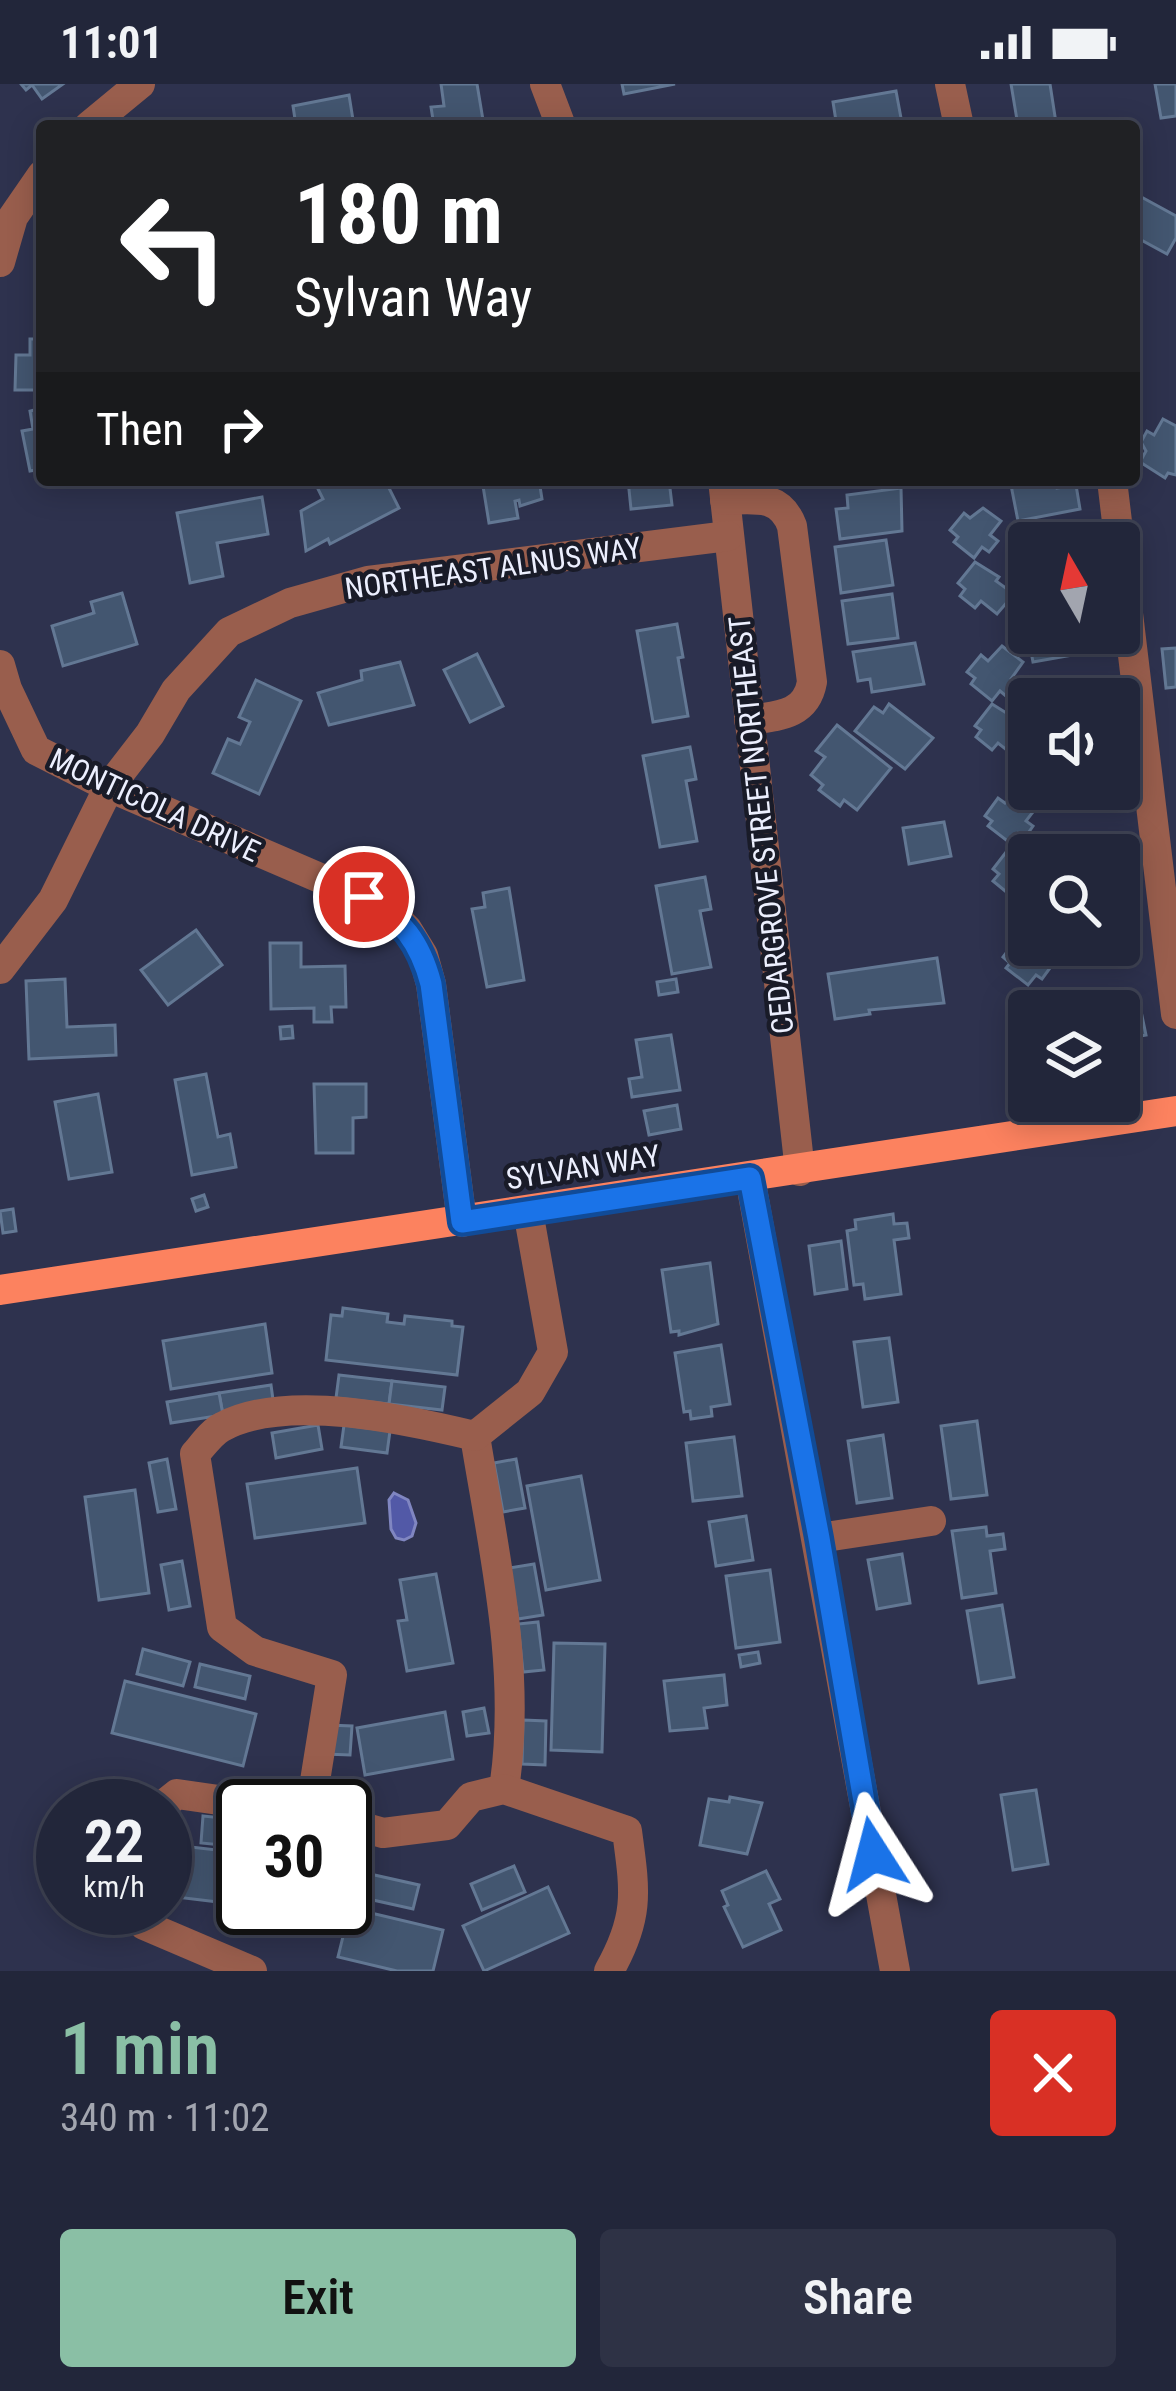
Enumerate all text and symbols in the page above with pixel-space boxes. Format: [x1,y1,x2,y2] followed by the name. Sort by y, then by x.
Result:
[60,16,163,69] text: 11:01
[294,165,503,264] text: 180 m
[96,168,252,324] icon: left
[294,266,532,329] text: Sylvan Way
[208,396,274,462] icon: right
[96,403,184,456] text: Then
[1008,522,1140,654] north arrow
[1008,522,1140,1122] map controls
[343,530,644,606] street label: NORTHEAST ALNUS WAY
[722,614,800,1036] street label: CEDARGROVE STREET NORTHEAST
[1008,678,1140,810] button: sound
[44,741,266,869] street label: MONTICOLA DRIVE
[1008,834,1140,966] button: search
[313,846,415,948] pin
[331,864,397,930] icon: arrive
[1008,990,1140,1122] button: layers
[504,1138,663,1196] street label: SYLVAN WAY
[216,1779,372,1935] speed limit sign: 30
[810,1791,936,1917] position arrow
[84,1806,144,1877] text: 22
[83,1869,145,1904] text: km/h
[60,2007,219,2092] text: 1 min
[990,2010,1116,2136] button: close
[60,2095,270,2141] text: 340 m · 11:02
[60,2229,576,2367] button: Exit
[600,2229,1116,2367] button: Share

